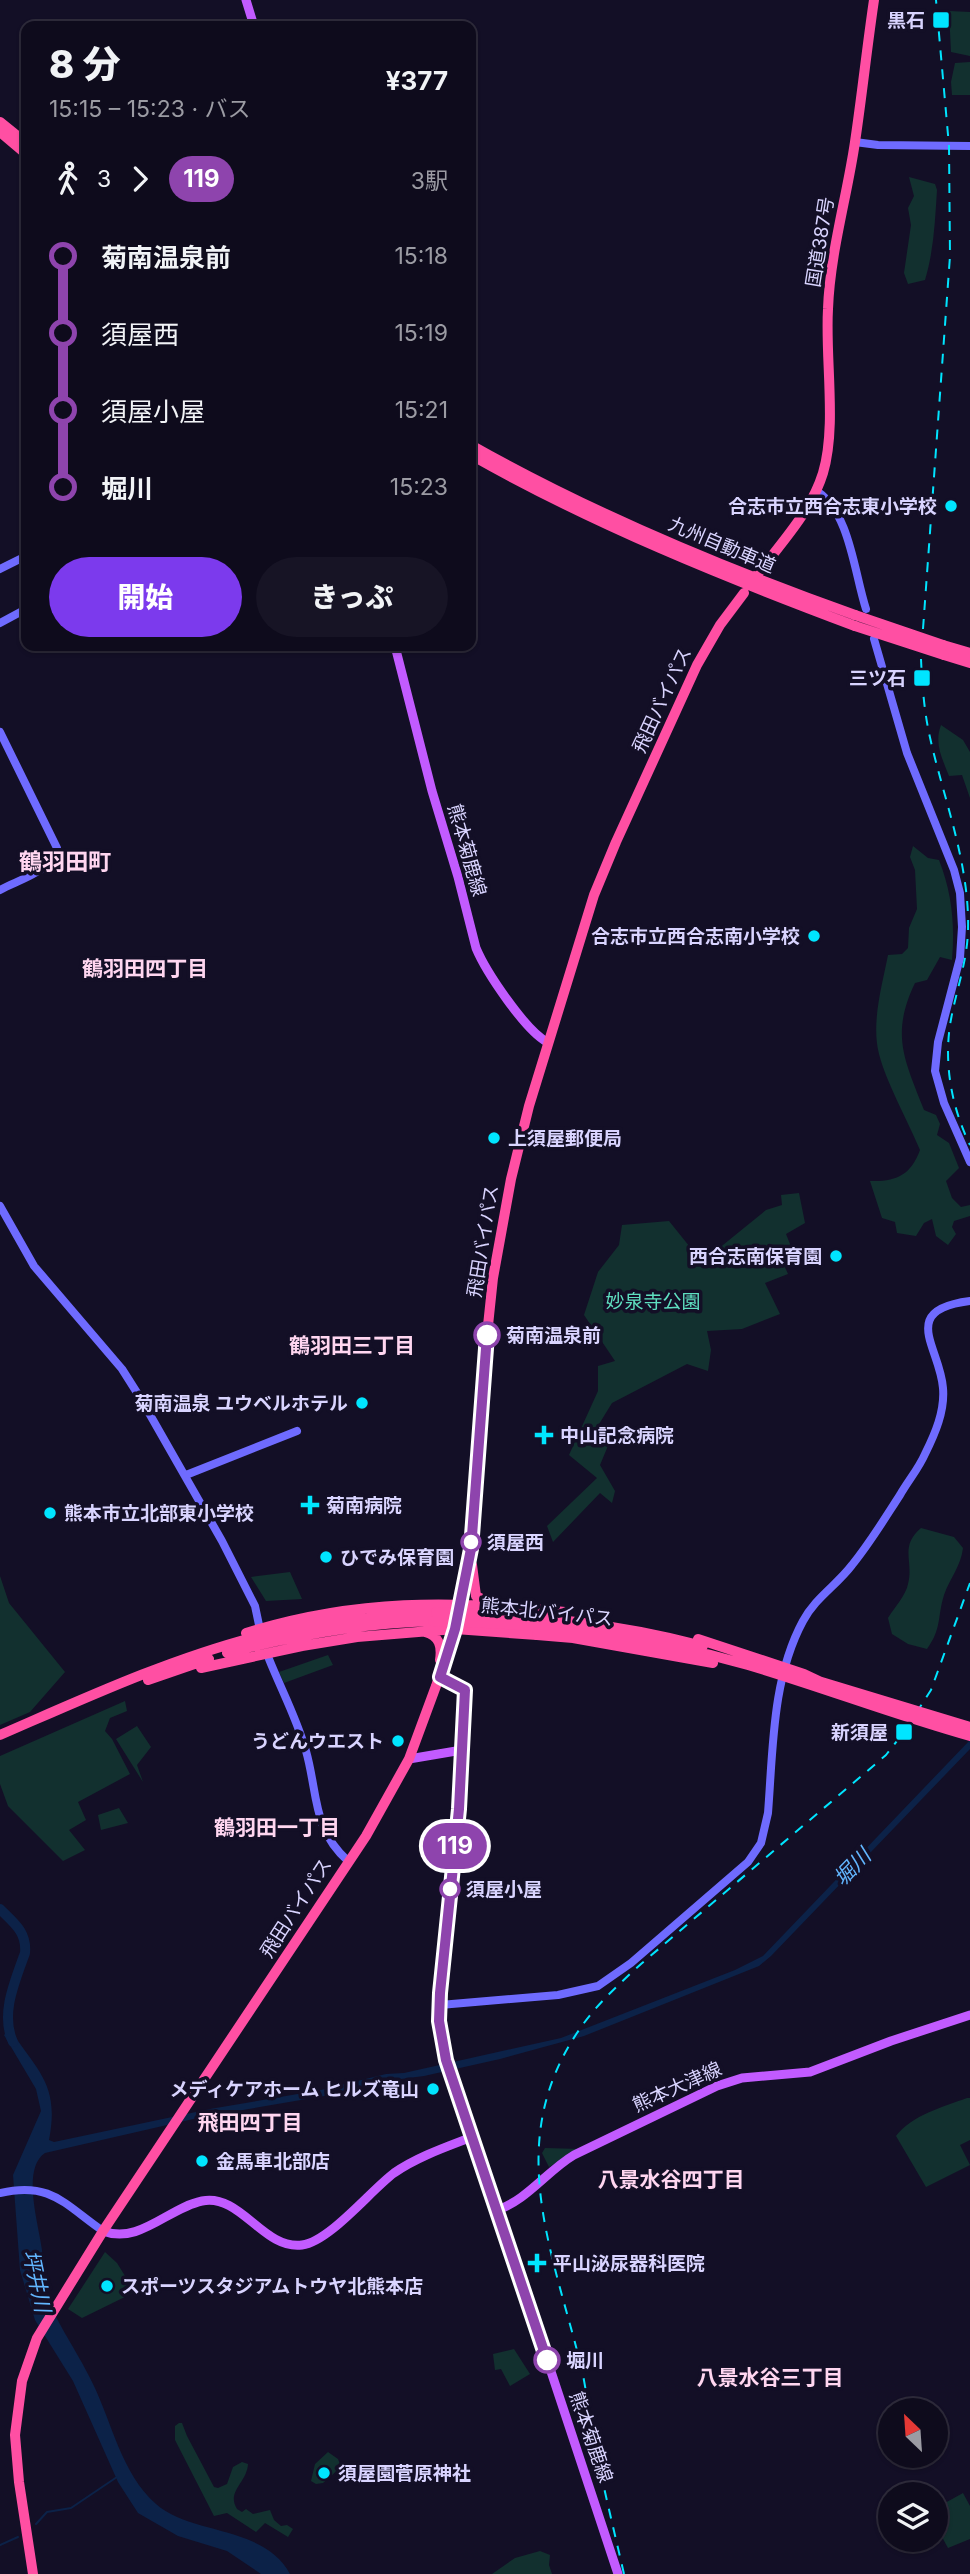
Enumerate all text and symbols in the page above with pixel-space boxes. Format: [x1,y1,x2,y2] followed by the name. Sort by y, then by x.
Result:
[887,9,925,32] place label: 黒石
[931,10,951,30] marker: 黒石
[49,41,121,87] text: 8 分
[386,65,448,96] text: ¥377
[49,95,251,123] text: 15:15 – 15:23 · バス
[49,160,87,198] icon: walk
[121,160,159,198] icon: forward
[183,164,220,193] text: 119
[97,165,111,193] text: 3
[411,167,448,195] text: 3駅
[802,195,838,289] street label: 国道387号
[101,242,231,273] text: 菊南温泉前
[394,242,448,270] text: 15:18
[101,319,179,350] text: 須屋西
[394,319,448,347] text: 15:19
[101,396,205,427] text: 須屋小屋
[395,396,448,424] text: 15:21
[101,473,153,504] text: 堀川
[390,473,448,501] text: 15:23
[728,495,937,518] place label: 合志市立西合志東小学校
[943,498,959,514] marker: 合志市立西合志東小学校
[665,512,779,578] street label: 九州自動車道
[49,557,242,637] button: 開始
[256,557,448,637] button: きっぷ
[628,644,696,756] street label: 飛田バイパス
[849,667,906,690] place label: 三ツ石
[912,668,932,688] marker: 三ツ石
[443,801,491,899] street label: 熊本菊鹿線
[19,848,111,876] district label: 鶴羽田町
[591,925,800,948] place label: 合志市立西合志南小学校
[806,928,822,944] marker: 合志市立西合志南小学校
[82,956,208,981] district label: 鶴羽田四丁目
[508,1127,622,1150] place label: 上須屋郵便局
[486,1130,502,1146] marker: 上須屋郵便局
[463,1183,503,1299] street label: 飛田バイパス
[689,1245,822,1268] place label: 西合志南保育園
[828,1248,844,1264] marker: 西合志南保育園
[605,1290,701,1313] park label: 妙泉寺公園
[474,1322,500,1348] marker: 菊南温泉前
[506,1324,601,1347] place label: 菊南温泉前
[289,1333,415,1358] district label: 鶴羽田三丁目
[134,1392,348,1415] place label: 菊南温泉 ユウベルホテル
[354,1395,370,1411] marker: 菊南温泉 ユウベルホテル
[560,1424,674,1447] place label: 中山記念病院
[534,1425,554,1445] marker: 中山記念病院
[326,1494,402,1517] place label: 菊南病院
[300,1495,320,1515] marker: 菊南病院
[64,1502,254,1525] place label: 熊本市立北部東小学校
[42,1505,58,1521] marker: 熊本市立北部東小学校
[487,1531,544,1554] place label: 須屋西
[461,1532,481,1552] marker: 須屋西
[340,1546,454,1569] place label: ひでみ保育園
[318,1549,334,1565] marker: ひでみ保育園
[480,1594,614,1630] street label: 熊本北バイパス
[831,1721,888,1744] place label: 新須屋
[894,1722,914,1742] marker: 新須屋
[251,1730,384,1753] place label: うどんウエスト
[390,1733,406,1749] marker: うどんウエスト
[214,1815,340,1840] district label: 鶴羽田一丁目
[415,1823,495,1869] line badge: 119
[437,1831,473,1860] text: 119
[828,1842,877,1891] water label: 堀川
[255,1854,337,1962] street label: 飛田バイパス
[466,1878,542,1901] place label: 須屋小屋
[440,1879,460,1899] marker: 須屋小屋
[629,2057,725,2117] street label: 熊本大津線
[169,2078,419,2101] place label: メディケアホーム ヒルズ竜山
[425,2081,441,2097] marker: メディケアホーム ヒルズ竜山
[198,2110,303,2135] district label: 飛田四丁目
[216,2150,330,2173] place label: 金馬車北部店
[194,2153,210,2169] marker: 金馬車北部店
[598,2167,745,2192] district label: 八景水谷四丁目
[18,2248,56,2316] water label: 坪井川
[553,2252,705,2275] place label: 平山泌尿器科医院
[527,2253,547,2273] marker: 平山泌尿器科医院
[121,2275,423,2298] place label: スポーツスタジアムトウヤ北熊本店
[99,2278,115,2294] marker: スポーツスタジアムトウヤ北熊本店
[534,2347,560,2373] marker: 堀川
[566,2349,604,2372] place label: 堀川
[697,2365,844,2390] district label: 八景水谷三丁目
[565,2388,617,2486] street label: 熊本菊鹿線
[878,2398,948,2468] north arrow
[878,2398,948,2552] map controls
[338,2462,471,2485] place label: 須屋園菅原神社
[316,2465,332,2481] marker: 須屋園菅原神社
[878,2482,948,2552] button: layers

